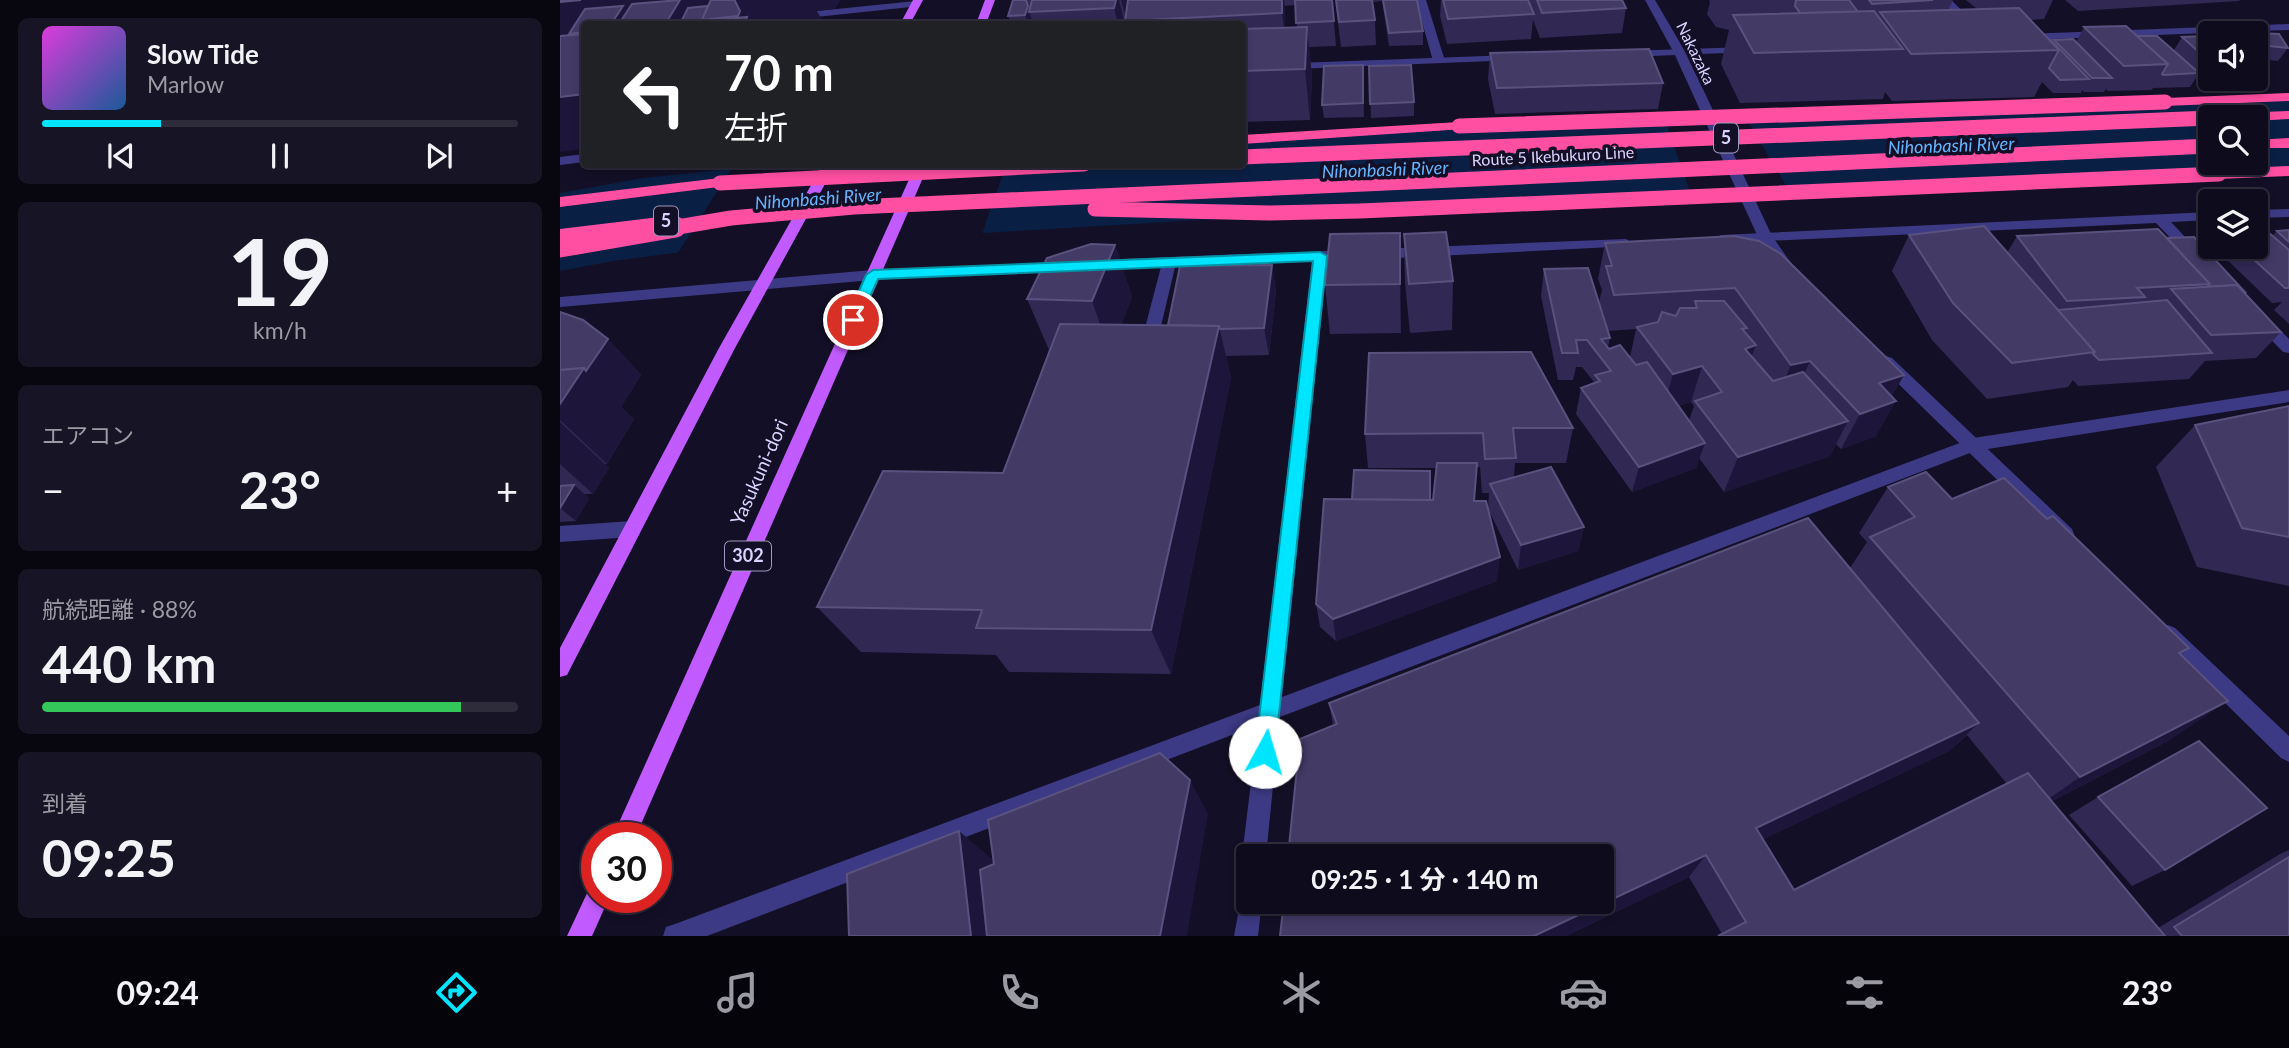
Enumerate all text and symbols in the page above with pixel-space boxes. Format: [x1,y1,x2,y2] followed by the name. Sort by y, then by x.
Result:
[1673,18,1720,87] street label: Nakazaka
[2198,21,2268,259] map controls
[2198,21,2268,91] button: sound
[147,38,259,70] text: Slow Tide
[724,43,834,101] text: 70 m
[609,49,700,140] icon: left
[147,70,224,98] text: Marlow
[2198,105,2268,175] button: search
[724,107,788,146] text: 左折
[1714,124,1738,153] road number: 5
[1887,132,2016,158] water label: Nihonbashi River
[102,137,140,175] icon: previous
[261,137,299,175] icon: pause
[420,137,458,175] icon: next
[1471,142,1635,169] street label: Route 5 Ikebukuro Line
[1321,156,1450,182] water label: Nihonbashi River
[754,183,883,213] water label: Nihonbashi River
[2198,189,2268,259] button: layers
[654,206,678,236] road number: 5
[227,216,333,325] text: 19
[823,290,883,350] pin
[834,301,872,339] icon: arrive
[253,316,307,344] text: km/h
[725,415,792,528] street label: Yasukuni-dori
[42,421,134,449] text: エアコン
[239,458,321,520] text: 23°
[42,467,64,513] text: −
[496,467,518,513] text: +
[725,542,771,570] road number: 302
[42,595,197,623] text: 航続距離 · 88%
[42,632,216,694] text: 440 km
[1228,715,1302,789] position arrow
[42,789,88,817] text: 到着
[581,822,672,913] speed limit sign: 30
[42,826,176,888] text: 09:25
[1311,863,1539,895] text: 09:25 · 1 分 · 140 m
[432,968,481,1017] icon: directions
[713,968,762,1017] icon: music
[995,968,1044,1017] icon: phone
[1277,968,1326,1017] icon: climate
[1559,968,1608,1017] icon: car
[1840,968,1889,1017] icon: filters
[116,973,199,1012] text: 09:24
[2122,973,2173,1012] text: 23°

